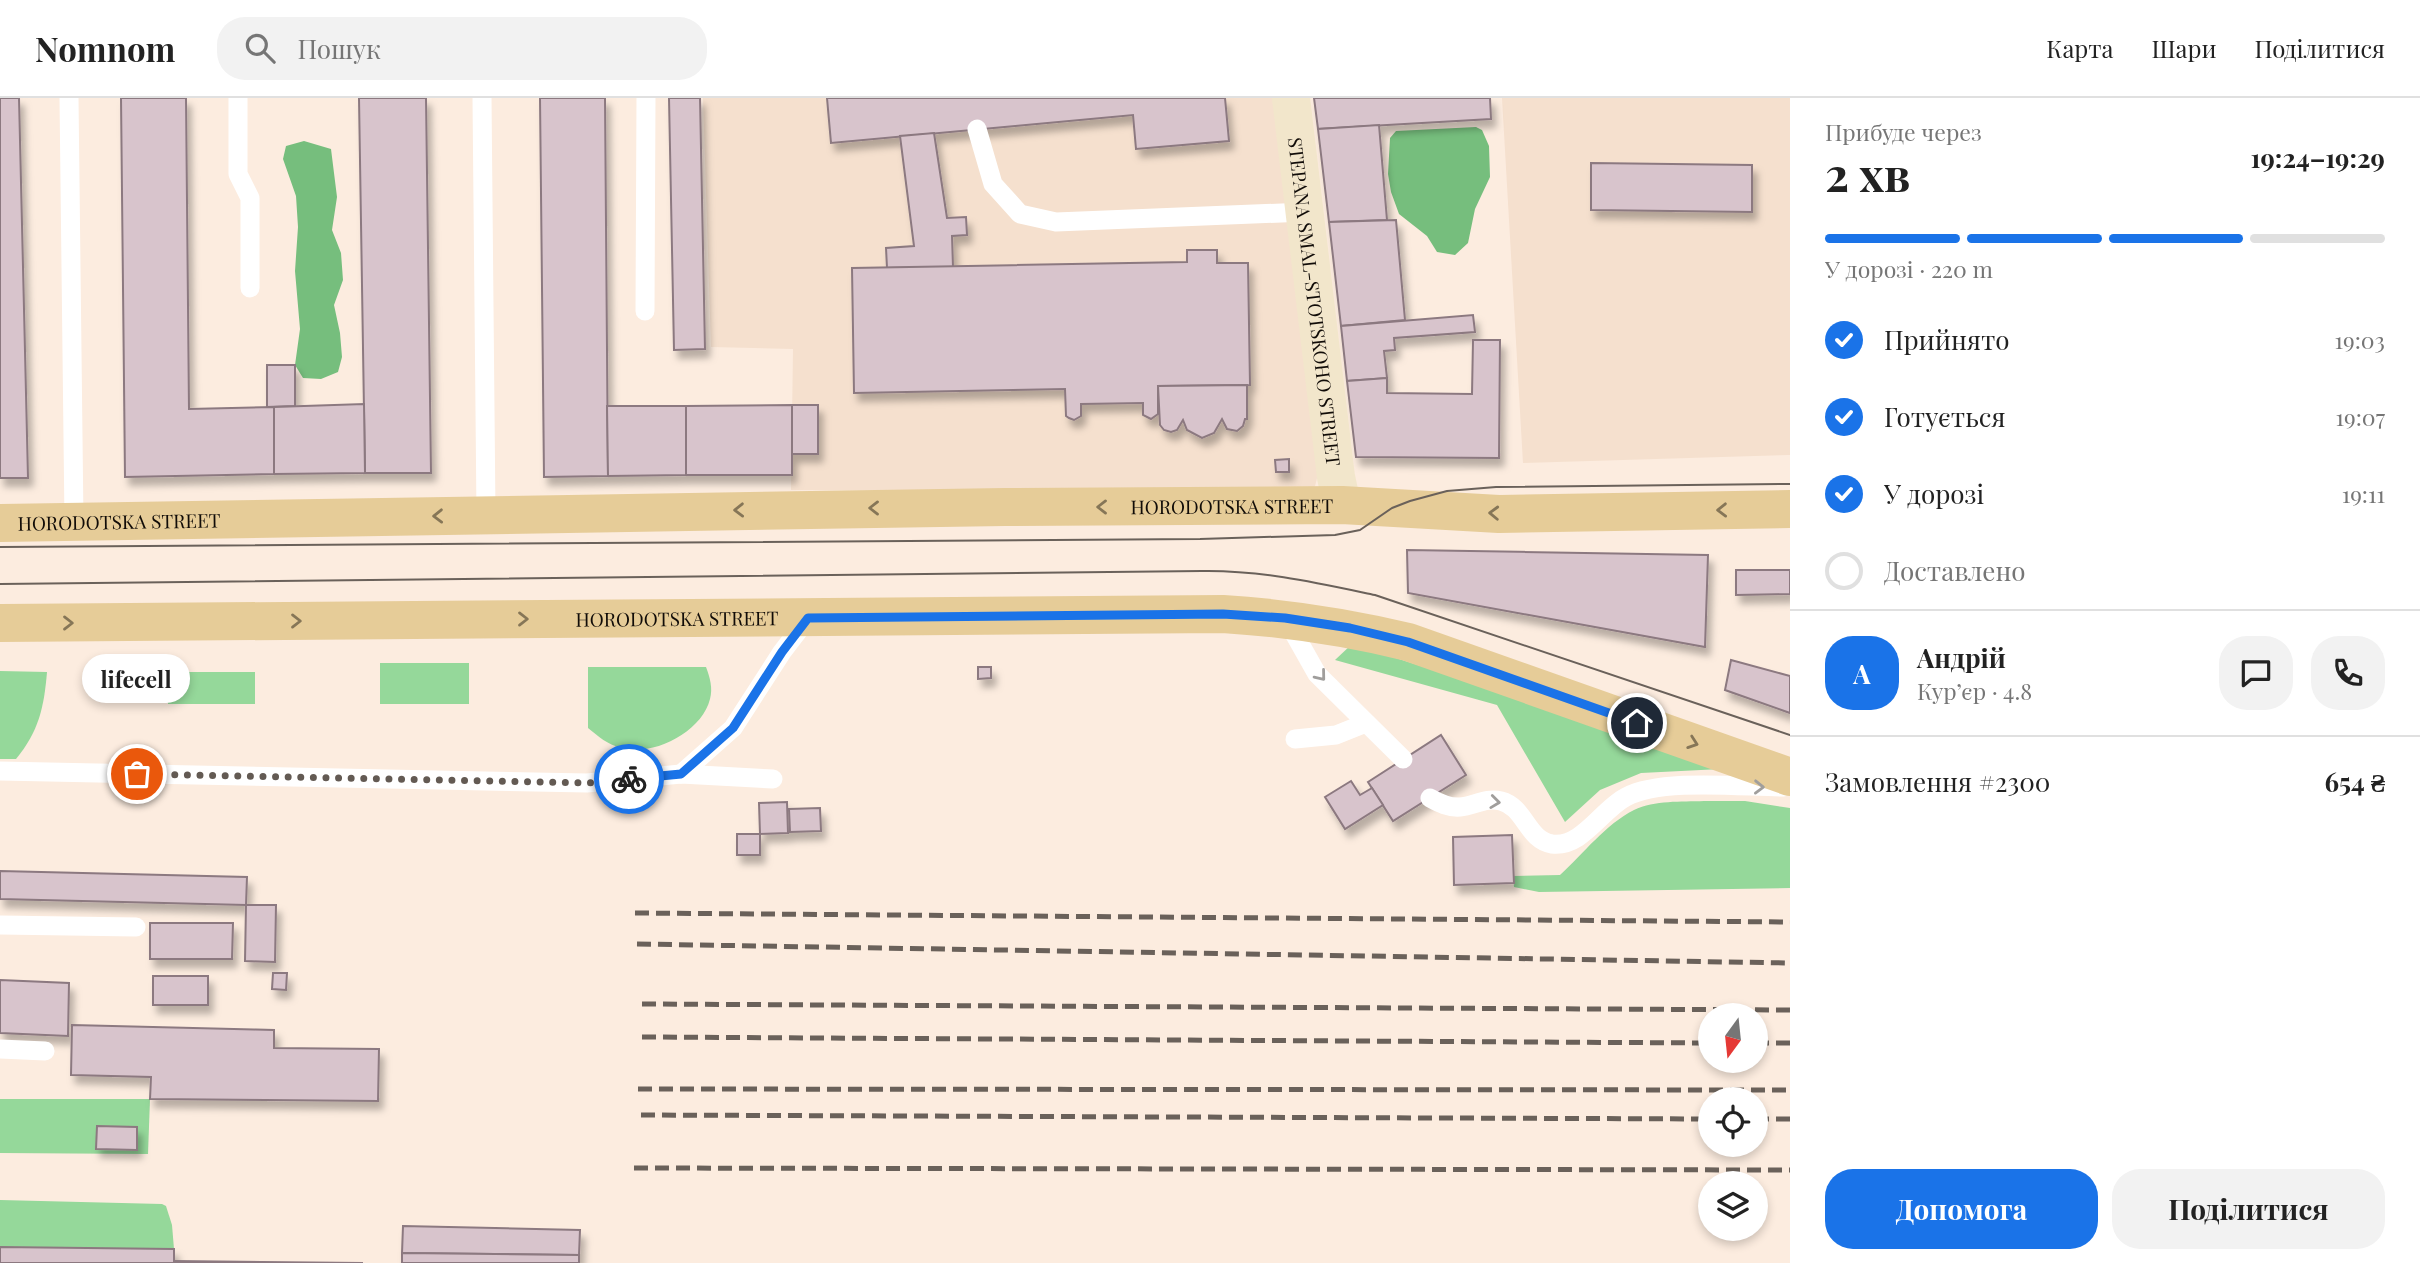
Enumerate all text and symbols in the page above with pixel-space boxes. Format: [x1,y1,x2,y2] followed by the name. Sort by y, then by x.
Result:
[217,17,707,80] search box
[35,26,175,70] text: Nomnom
[241,29,279,67] icon: search
[297,31,381,66] text: Пошук
[2046,32,2114,64] text: Карта
[2152,32,2217,64] text: Шари
[2255,32,2385,64] text: Поділитися
[1825,116,1982,147] text: Прибуде через
[1283,136,1348,468] street label: STEPANA SMAL-STOTSKOHO STREET
[2251,140,2385,175] text: 19:24–19:29
[1825,142,1910,204] text: 2 хв
[1825,253,1993,284] text: У дорозі · 220 m
[1825,321,1863,359] icon: check
[1884,322,2010,357] text: Прийнято
[2334,324,2385,355] text: 19:03
[1825,398,1863,436] icon: check
[1884,399,2005,434] text: Готується
[2336,401,2385,432] text: 19:07
[1825,475,1863,513] icon: check
[1884,476,1984,511] text: У дорозі
[2342,478,2385,509] text: 19:11
[1130,492,1334,519] street label: HORODOTSKA STREET
[1096,499,1107,515] one-way arrow
[869,501,880,516] one-way arrow
[1716,502,1727,518] one-way arrow
[734,503,745,518] one-way arrow
[17,506,221,536] street label: HORODOTSKA STREET
[1489,506,1500,521] one-way arrow
[433,508,443,524] one-way arrow
[1884,553,2026,588] text: Доставлено
[575,604,779,632] street label: HORODOTSKA STREET
[518,612,529,627] one-way arrow
[291,613,301,629] one-way arrow
[63,615,74,630] one-way arrow
[2219,636,2293,710] button: chat
[2311,636,2385,710] button: phone
[1917,640,2006,675] text: Андрій
[83,655,191,704] callout: lifecell
[1853,656,1871,691] text: А
[100,663,172,694] text: lifecell
[1313,668,1325,681] one-way arrow
[1917,675,2032,706] text: Кур’єр · 4.8
[1607,693,1667,753] pin
[1618,704,1656,742] icon: home
[1687,734,1699,748] one-way arrow
[107,744,167,804] pin
[594,744,664,814] courier
[118,755,156,793] icon: bag
[610,760,648,798] icon: bike
[1825,764,2050,799] text: Замовлення #2300
[2325,764,2385,799] text: 654 ₴
[1754,779,1765,795] one-way arrow
[1489,794,1500,809] one-way arrow
[1698,1003,1768,1073] north arrow
[1698,1003,1768,1241] map controls
[1698,1087,1768,1157] button: locate
[1825,1169,2098,1249] button: Допомога
[2112,1169,2385,1249] button: Поділитися
[1698,1171,1768,1241] button: layers

